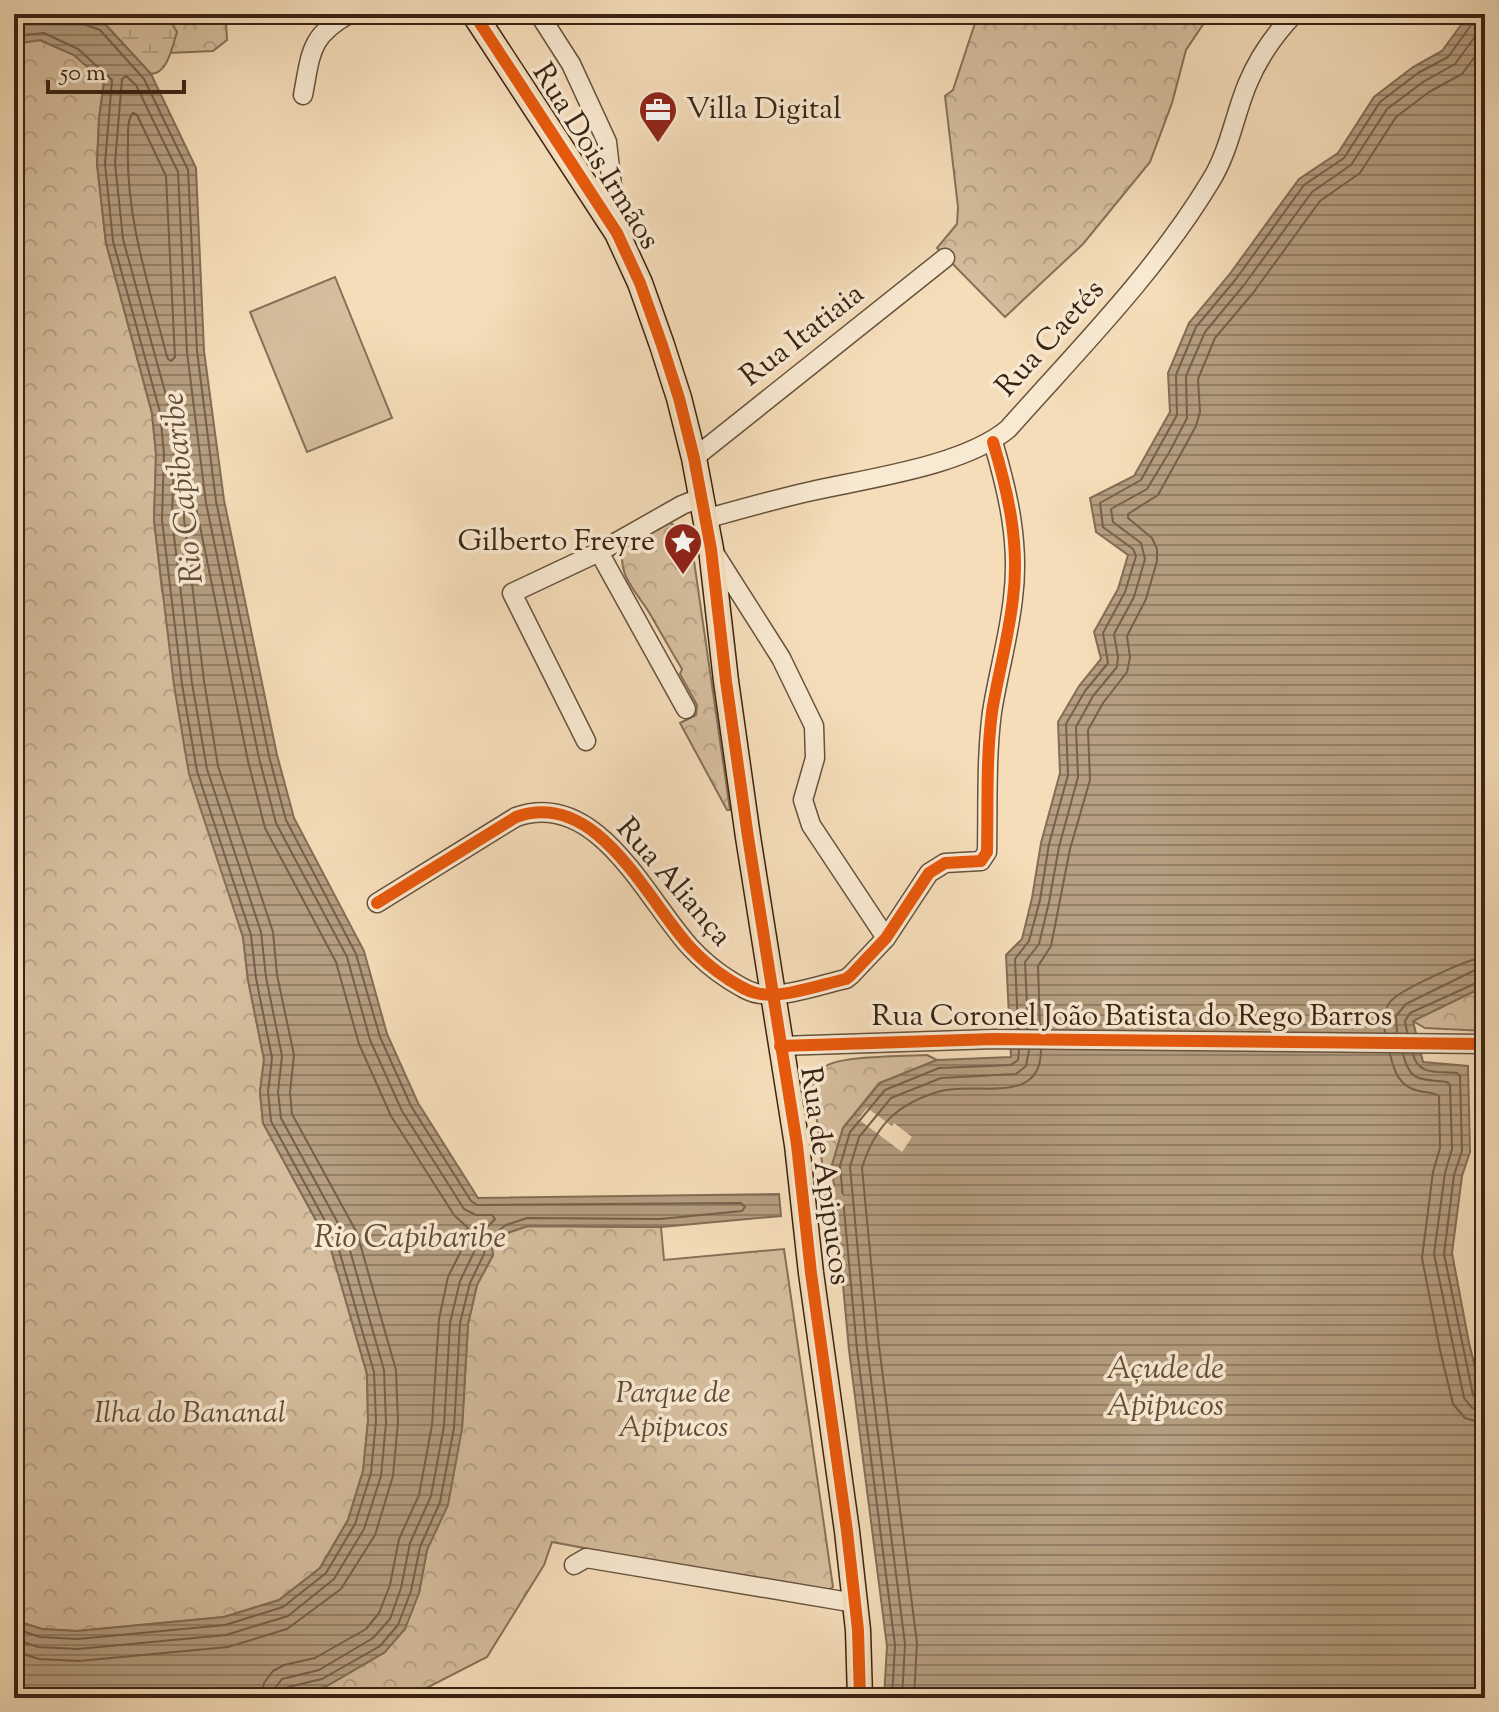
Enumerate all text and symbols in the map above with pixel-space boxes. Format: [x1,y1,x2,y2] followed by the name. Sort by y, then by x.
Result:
[48,44,184,94] scale bar
[520,55,670,259] street label: Rua Dois Irmãos
[58,57,106,91] text: 50 m
[637,89,679,144] office icon: Villa Digital
[686,89,842,132] place label: Villa Digital
[986,271,1116,407] street label: Rua Caetés
[732,274,874,398] street label: Rua Itatiaia
[151,390,217,586] water label: Rio Capibaribe
[458,521,655,564] place label: Gilberto Freyre
[662,521,704,576] place icon: Gilberto Freyre
[605,809,741,957] street label: Rua Aliança
[872,996,1392,1039] street label: Rua Coronel João Batista do Rego Barros
[787,1064,861,1288] street label: Rua de Apipucos
[314,1216,506,1262] water label: Rio Capibaribe
[1106,1347,1224,1430] water label: Açude de Apipucos
[616,1373,730,1450] park label: Parque de Apipucos
[94,1393,286,1436] park label: Ilha do Bananal

